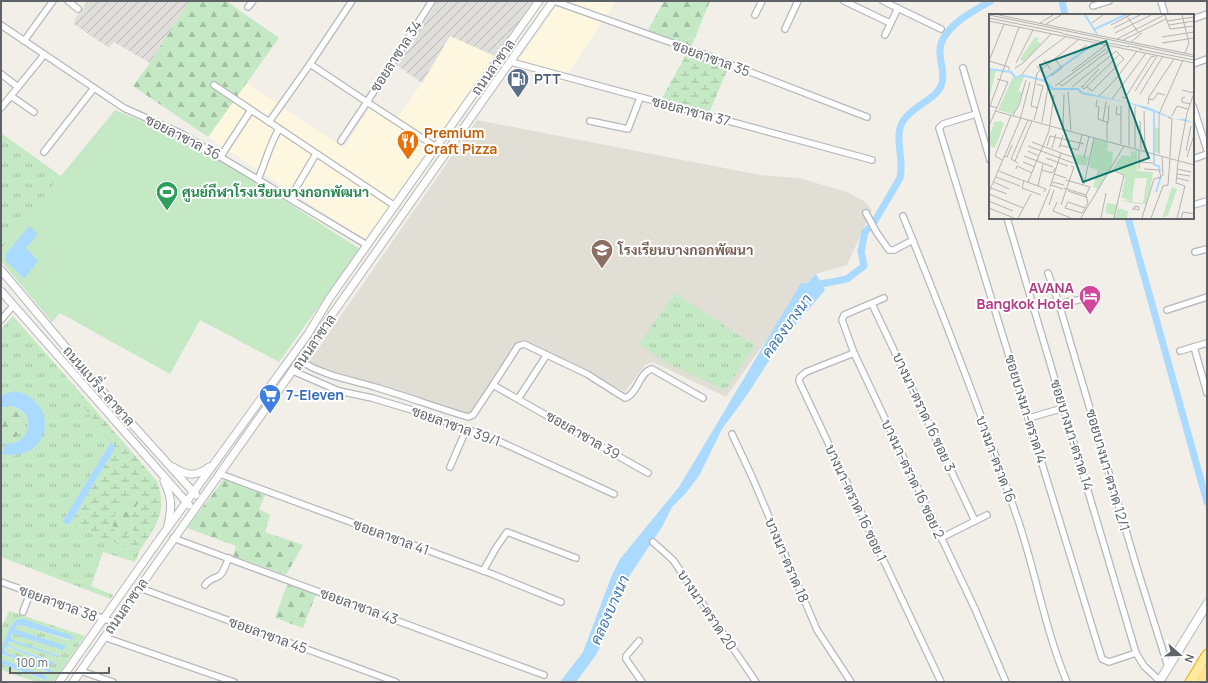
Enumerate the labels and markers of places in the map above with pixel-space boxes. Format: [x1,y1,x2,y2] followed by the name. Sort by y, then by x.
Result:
[505,66,531,99] fuel station icon: PTT
[534,69,561,88] place label: PTT
[424,123,497,158] place label: Premium Craft Pizza
[395,128,421,161] restaurant icon: Premium Craft Pizza
[154,179,180,212] sports icon: ศูนย์กีฬาโรงเรียนบางกอกพัฒนา
[182,182,369,203] place label: ศูนย์กีฬาโรงเรียนบางกอกพัฒนา
[589,237,615,270] school or university icon: โรงเรียนบางกอกพัฒนา
[617,240,753,259] place label: โรงเรียนบางกอกพัฒนา
[977,278,1075,313] place label: AVANA Bangkok Hotel
[1077,283,1103,316] hotel icon: AVANA Bangkok Hotel
[257,382,283,415] supermarket icon: 7-Eleven
[286,385,344,404] place label: 7-Eleven

